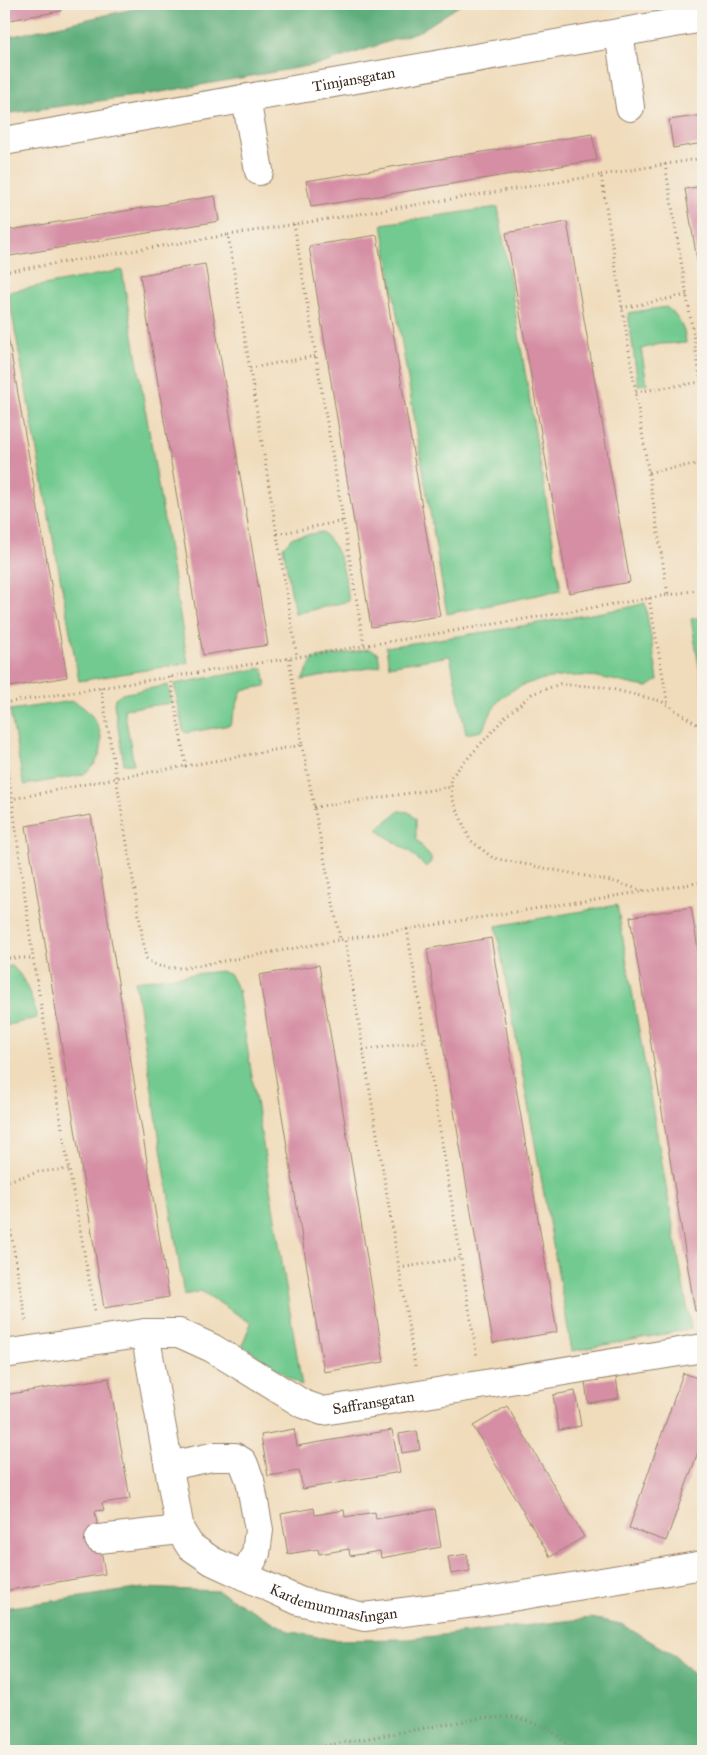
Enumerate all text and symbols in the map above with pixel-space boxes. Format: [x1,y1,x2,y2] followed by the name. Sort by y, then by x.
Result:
[311,63,396,96] street label: Timjansgatan
[331,1387,416,1418] street label: Saffransgatan
[267,1580,398,1626] street label: Kardemummaslingan

